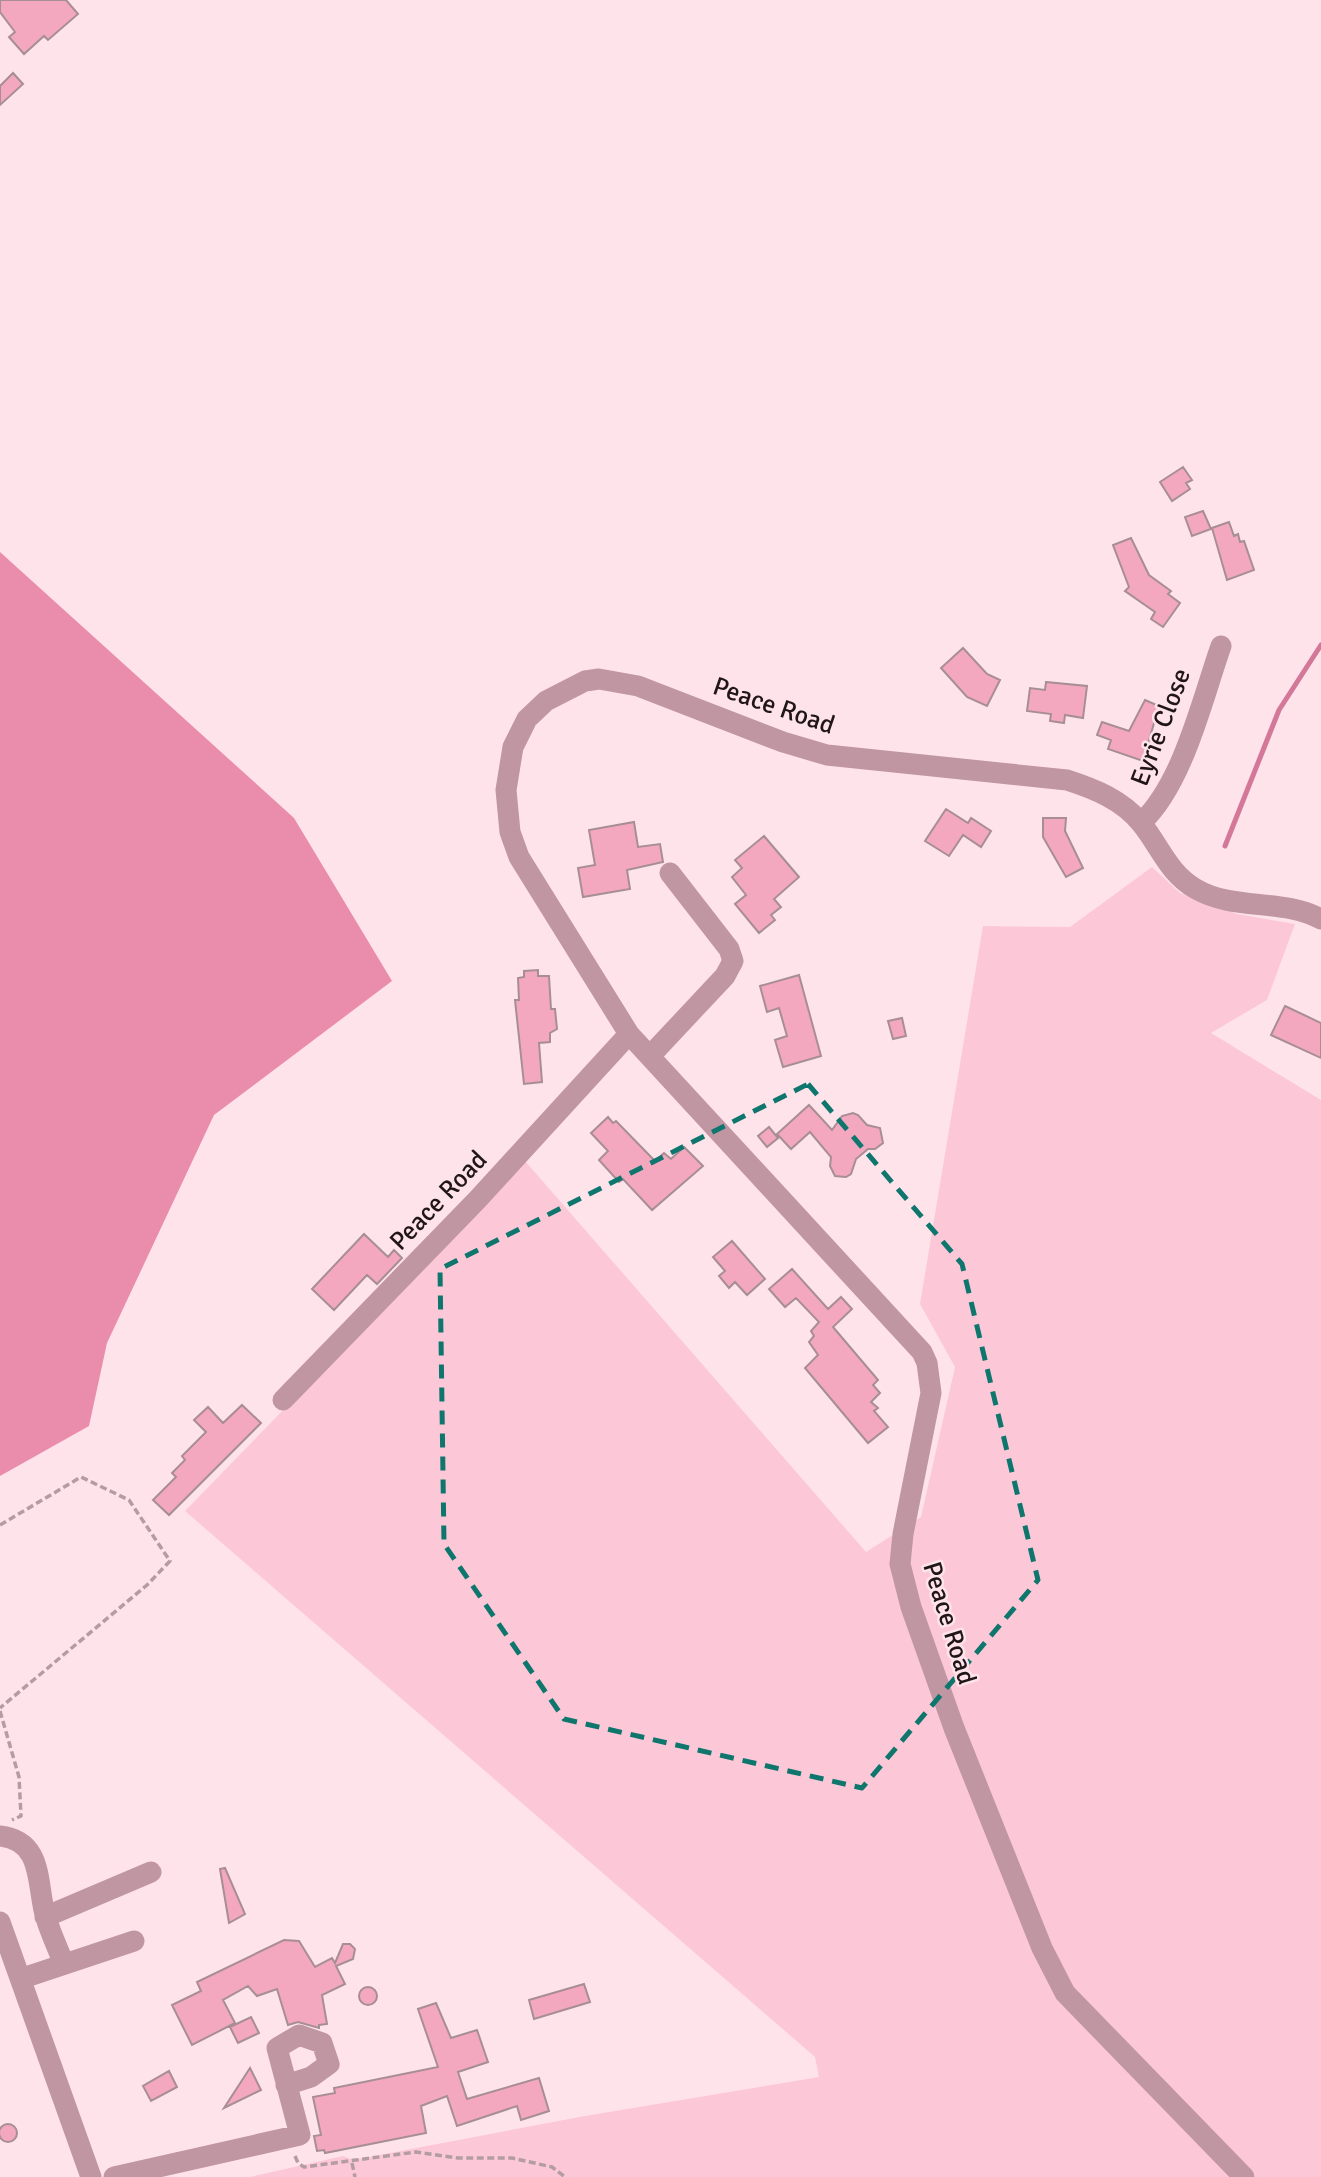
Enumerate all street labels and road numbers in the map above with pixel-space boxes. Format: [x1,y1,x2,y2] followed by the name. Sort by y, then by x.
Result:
[1124,664,1198,791] street label: Eyrie Close
[709,670,839,742] street label: Peace Road
[383,1144,494,1257] street label: Peace Road
[915,1558,983,1689] street label: Peace Road

